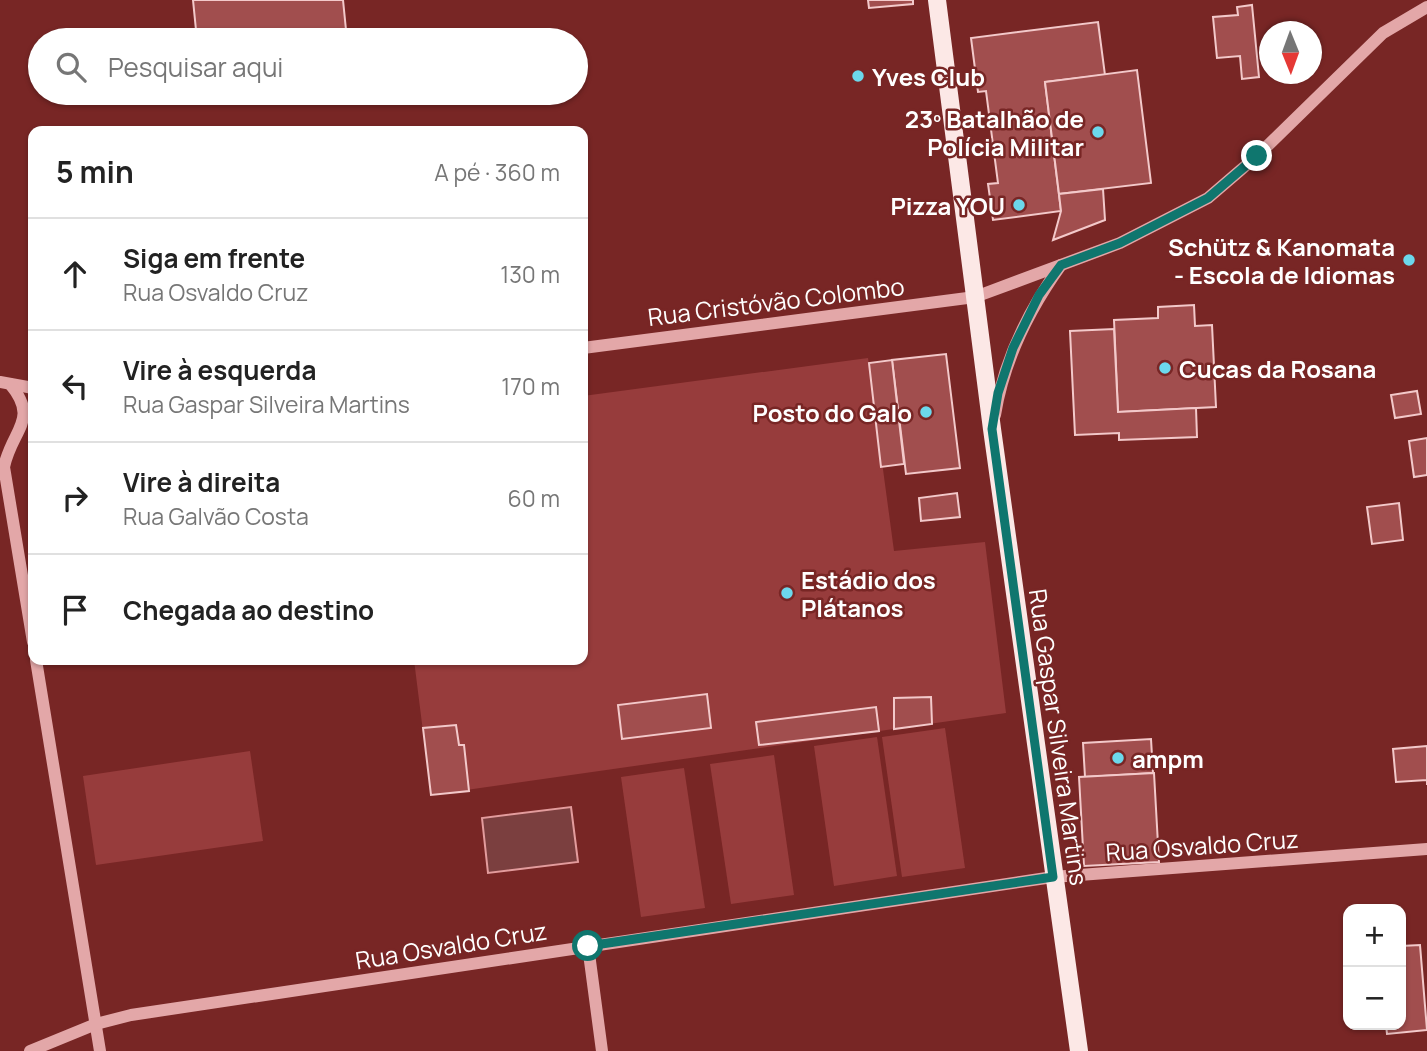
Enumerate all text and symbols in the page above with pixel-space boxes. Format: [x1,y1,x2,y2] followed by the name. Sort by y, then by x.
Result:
[1259,21,1322,84] north arrow
[28,28,588,105] search box
[52,48,90,86] icon: search
[108,49,283,85] text: Pesquisar aqui
[872,60,985,93] place label: Yves Club
[850,68,866,84] marker: Yves Club
[905,102,1084,163] place label: 23º Batalhão de Polícia Militar
[1090,124,1106,140] marker: 23º Batalhão de Polícia Militar
[1241,140,1272,171] route end
[56,151,134,192] text: 5 min
[434,156,560,188] text: A pé · 360 m
[890,189,1005,222] place label: Pizza YOU
[1011,197,1027,213] marker: Pizza YOU
[1168,230,1395,291] place label: Schütz & Kanomata - Escola de Idiomas
[123,240,305,276] text: Siga em frente
[1401,252,1417,268] marker: Schütz & Kanomata - Escola de Idiomas
[56,255,94,293] icon: ahead
[500,258,560,290] text: 130 m
[646,269,906,333] street label: Rua Cristóvão Colombo
[123,276,308,308] text: Rua Osvaldo Cruz
[123,352,316,388] text: Vire à esquerda
[1179,352,1376,385] place label: Cucas da Rosana
[1157,360,1173,376] marker: Cucas da Rosana
[56,367,94,405] icon: left
[501,370,560,402] text: 170 m
[123,388,410,420] text: Rua Gaspar Silveira Martins
[753,396,912,429] place label: Posto do Galo
[918,404,934,420] marker: Posto do Galo
[123,464,280,500] text: Vire à direita
[56,479,94,517] icon: right
[508,482,560,514] text: 60 m
[123,500,309,532] text: Rua Galvão Costa
[801,563,936,624] place label: Estádio dos Plátanos
[779,585,795,601] marker: Estádio dos Plátanos
[1022,587,1096,887] street label: Rua Gaspar Silveira Martins
[56,591,94,629] icon: arrive
[123,592,374,628] text: Chegada ao destino
[1132,742,1204,775] place label: ampm
[1110,750,1126,766] marker: ampm
[1104,822,1300,868] street label: Rua Osvaldo Cruz
[1343,904,1406,1030] map controls
[1343,904,1406,967] button: +
[353,914,549,976] street label: Rua Osvaldo Cruz
[572,930,603,961] route start
[1343,967,1406,1030] button: −

